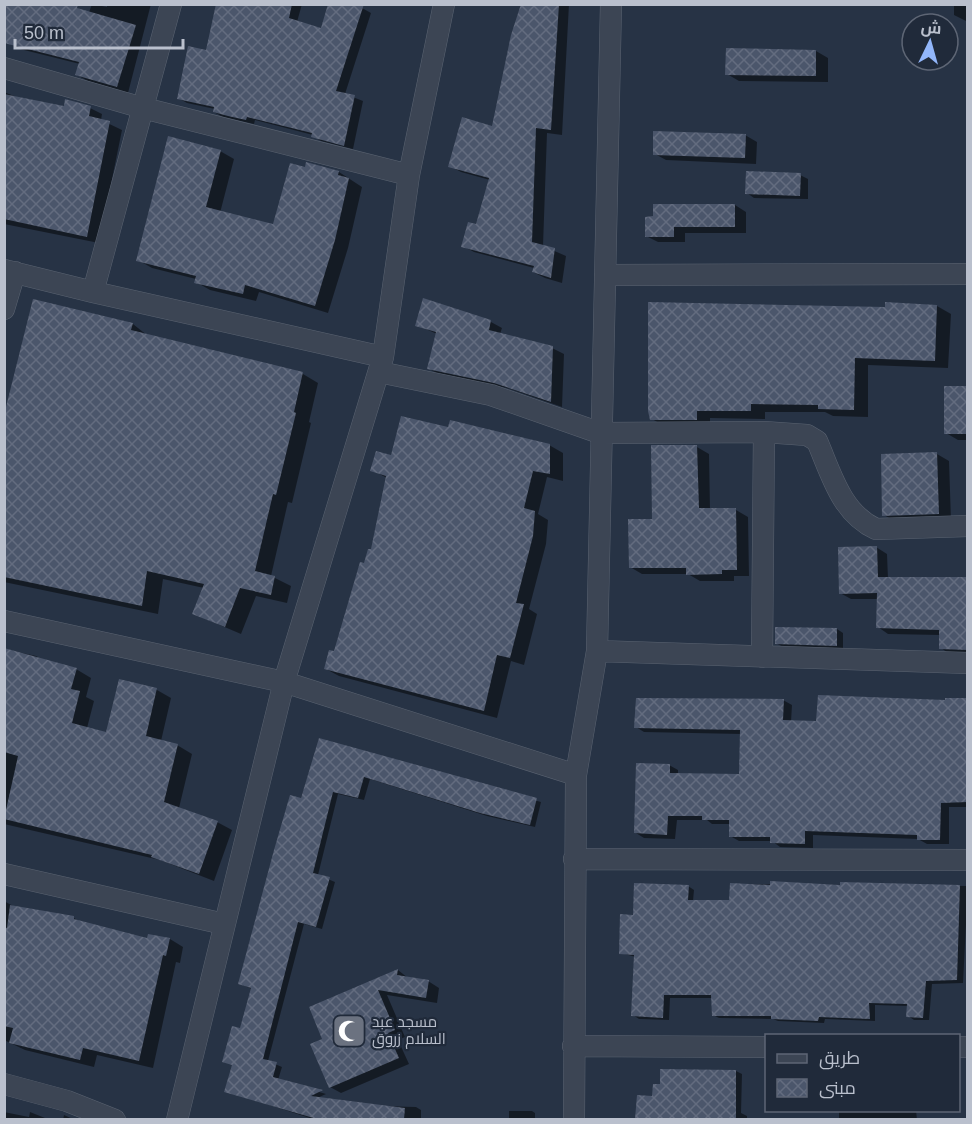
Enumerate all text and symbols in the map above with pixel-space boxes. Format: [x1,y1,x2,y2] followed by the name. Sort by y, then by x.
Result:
[15,12,183,50] scale bar
[900,12,960,72] north arrow
[920,18,942,38] text: ش
[24,23,64,43] text: 50 m
[331,1013,367,1049] mosque icon: مسجد عبد السلام زروق
[372,1013,446,1049] place label: مسجد عبد السلام زروق
[765,1034,960,1112] legend
[819,1048,860,1070] text: طريق
[819,1078,856,1099] text: مبنى

